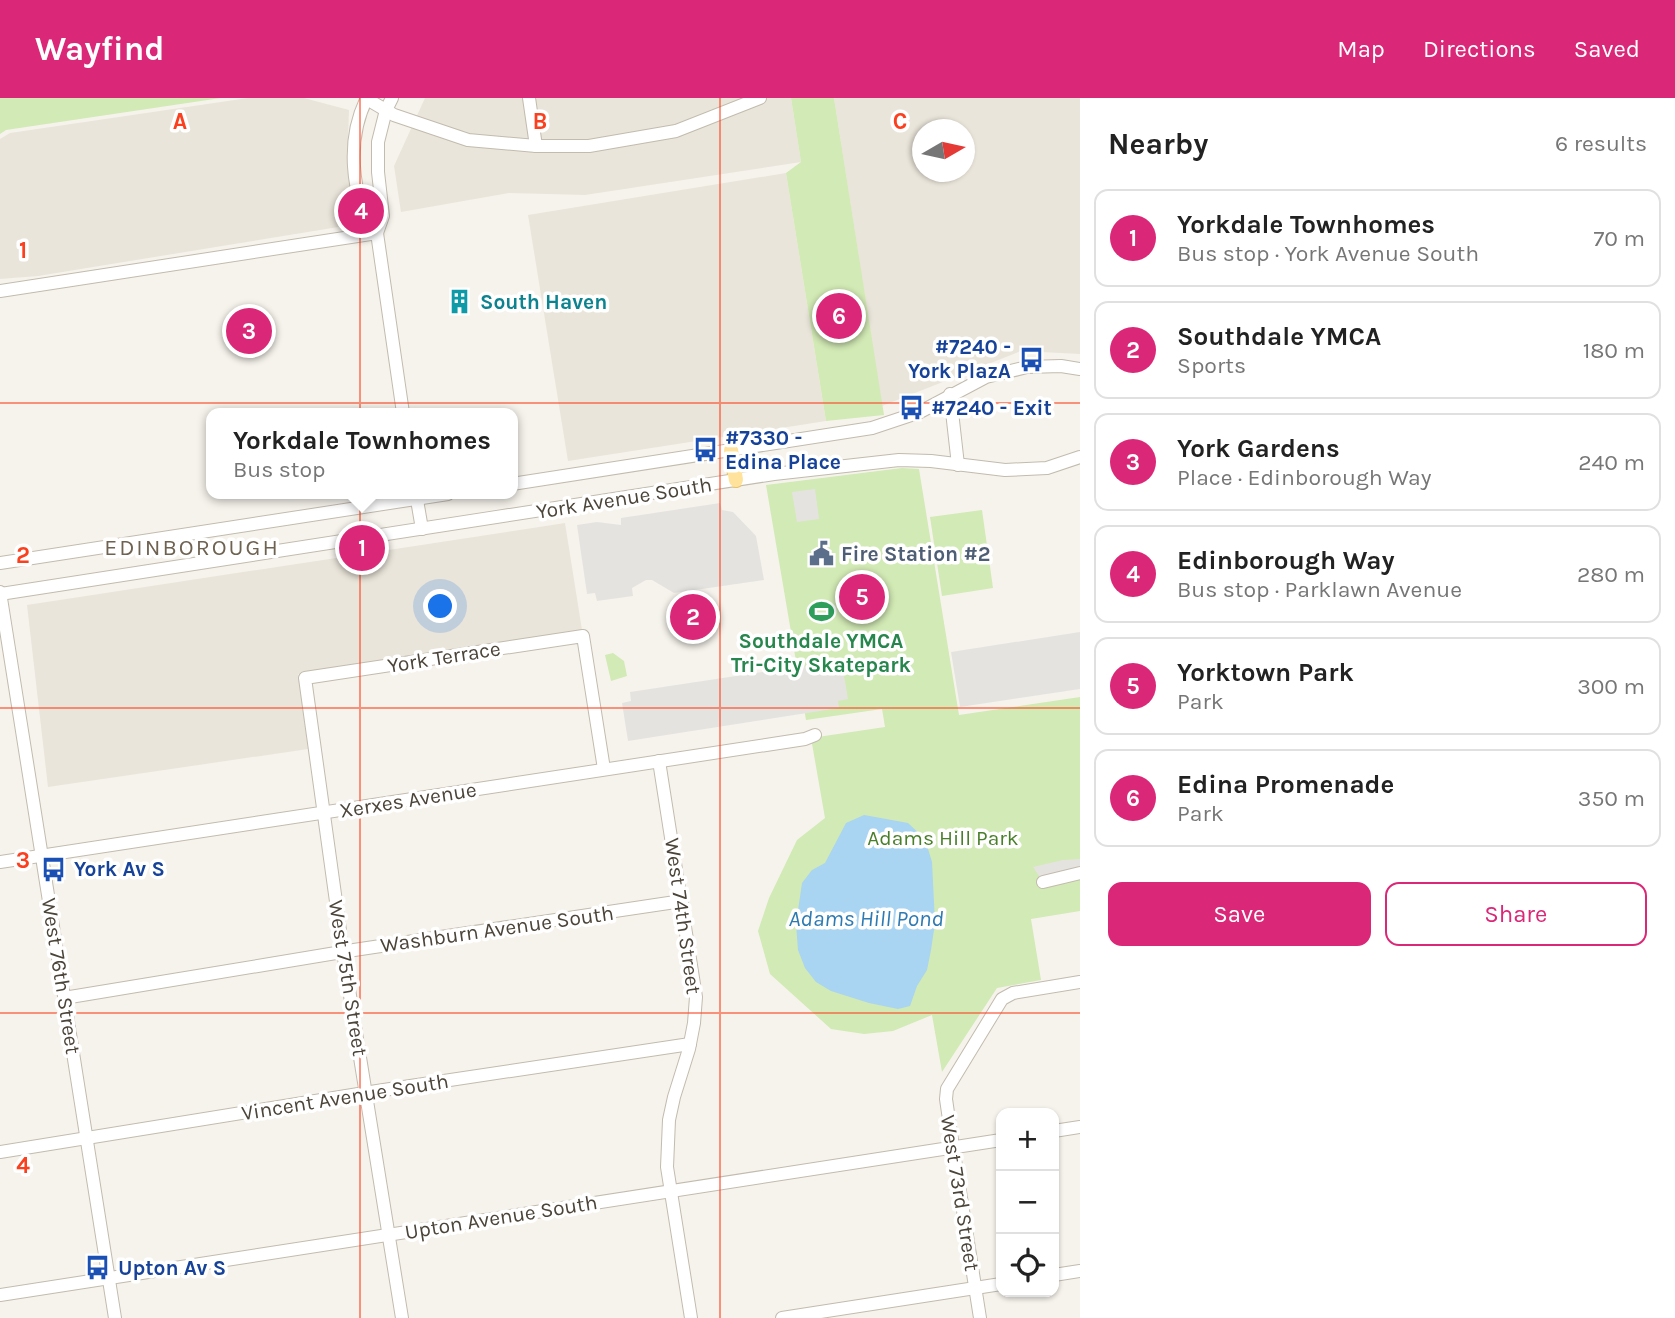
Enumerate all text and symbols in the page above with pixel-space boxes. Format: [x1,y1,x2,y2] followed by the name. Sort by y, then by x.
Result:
[35,30,165,68] text: Wayfind
[1337,35,1385,63] text: Map
[1423,35,1536,63] text: Directions
[1574,35,1640,63] text: Saved
[173,108,187,135] text: A
[533,108,547,135] text: B
[893,108,907,135] text: C
[912,119,975,182] north arrow
[1108,126,1208,162] text: Nearby
[1555,130,1647,157] text: 6 results
[338,185,384,237] pin: 4
[1177,209,1435,240] text: Yorkdale Townhomes
[1129,225,1137,252] text: 1
[1594,225,1645,252] text: 70 m
[19,237,27,264] text: 1
[1177,240,1479,267] text: Bus stop · York Avenue South
[446,288,474,316] building icon: South Haven
[480,290,607,314] place label: South Haven
[816,290,862,342] pin: 6
[226,305,272,357] pin: 3
[1177,321,1381,352] text: Southdale YMCA
[908,335,1011,383] place label: #7240 - York PlazA
[1126,337,1140,364] text: 2
[1583,337,1645,364] text: 180 m
[1017,345,1045,373] bus stop icon: #7240 - York PlazA
[1177,352,1246,379] text: Sports
[897,394,925,422] bus stop icon: #7240 - Exit
[931,396,1052,420] place label: #7240 - Exit
[206,408,518,499] popup
[233,425,491,456] text: Yorkdale Townhomes
[725,426,841,474] place label: #7330 - Edina Place
[1177,433,1340,464] text: York Gardens
[691,436,719,464] bus stop icon: #7330 - Edina Place
[1126,449,1140,476] text: 3
[1578,449,1645,476] text: 240 m
[233,456,326,483] text: Bus stop
[1177,464,1431,491] text: Place · Edinborough Way
[534,472,714,524] street label: York Avenue South
[339,522,385,574] pin: 1
[104,534,280,561] district label: EDINBOROUGH
[807,540,835,568] public building icon: Fire Station #2
[16,542,30,569] text: 2
[841,542,990,566] place label: Fire Station #2
[1177,545,1395,576] text: Edinborough Way
[1126,561,1140,588] text: 4
[1577,561,1645,588] text: 280 m
[839,571,885,623] pin: 5
[1177,576,1462,603] text: Bus stop · Parklawn Avenue
[423,589,457,623] your location
[670,591,716,643] pin: 2
[807,598,835,626] sports icon: Southdale YMCA Tri-City Skatepark
[731,629,912,677] place label: Southdale YMCA Tri-City Skatepark
[386,636,502,678] street label: York Terrace
[1177,657,1354,688] text: Yorktown Park
[1126,673,1140,700] text: 5
[1577,673,1645,700] text: 300 m
[1177,688,1224,715] text: Park
[1177,769,1394,800] text: Edina Promenade
[338,777,478,823] street label: Xerxes Avenue
[1126,785,1140,812] text: 6
[1578,785,1645,812] text: 350 m
[1177,800,1224,827] text: Park
[867,826,1019,850] park label: Adams Hill Park
[660,836,706,996] street label: West 74th Street
[16,847,30,874] text: 3
[40,855,68,883] bus stop icon: York Av S
[74,857,165,881] place label: York Av S
[1108,882,1371,946] button: Save
[1385,882,1647,946] button: Share
[37,896,85,1056] street label: West 76th Street
[324,898,372,1058] street label: West 75th Street
[379,901,615,957] street label: Washburn Avenue South
[788,905,944,932] water label: Adams Hill Pond
[240,1069,450,1125] street label: Vincent Avenue South
[996,1108,1059,1297] map controls
[996,1108,1059,1171] button: +
[936,1113,984,1273] street label: West 73rd Street
[16,1152,30,1179] text: 4
[996,1171,1059,1234] button: −
[403,1190,599,1244] street label: Upton Avenue South
[996,1234,1059,1297] button: locate
[84,1254,112,1282] bus stop icon: Upton Av S
[118,1256,226,1280] place label: Upton Av S

